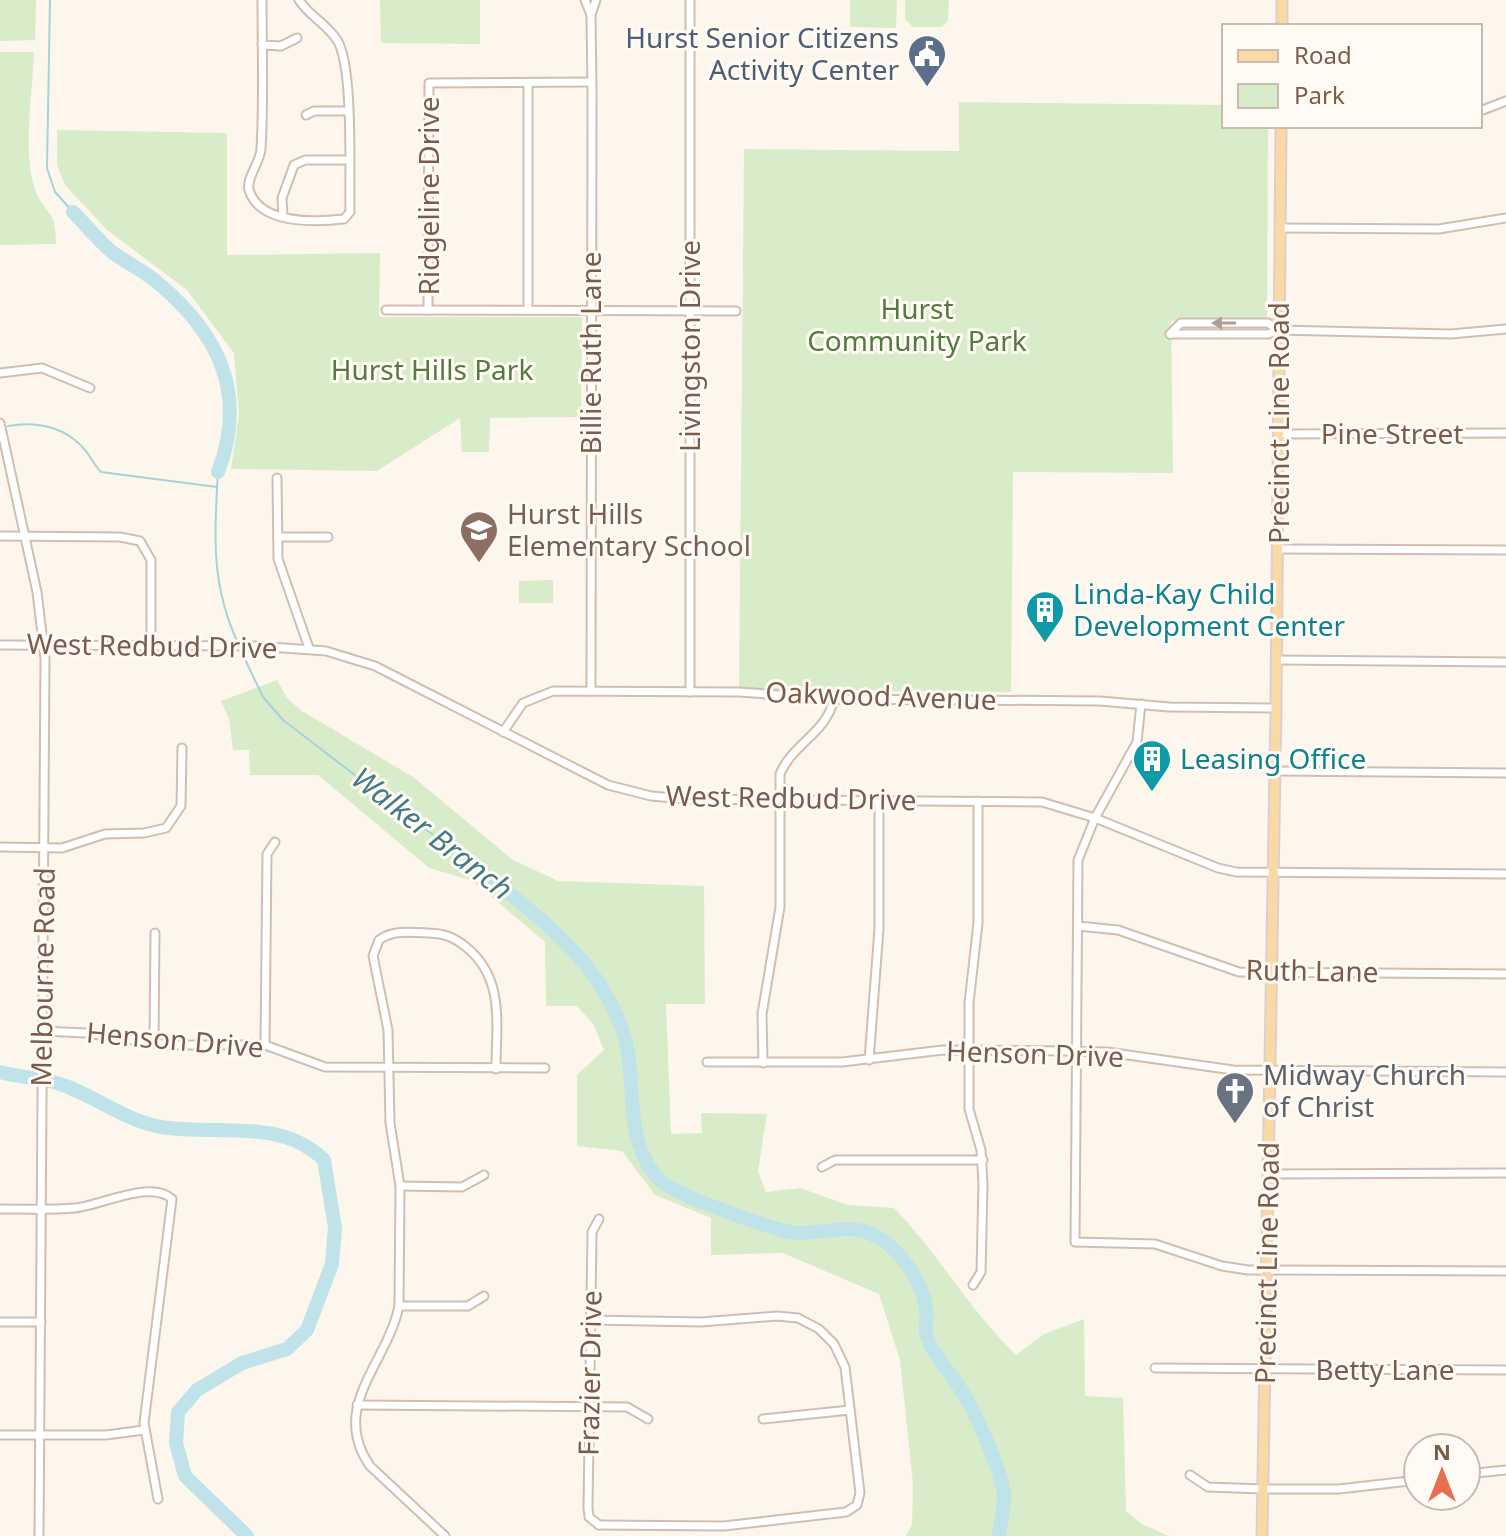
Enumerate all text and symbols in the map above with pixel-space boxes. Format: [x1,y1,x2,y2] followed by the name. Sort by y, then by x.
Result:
[625,18,899,88] place label: Hurst Senior Citizens Activity Center
[1222,24,1482,128] legend
[906,33,948,88] public building icon: Hurst Senior Citizens Activity Center
[1294,38,1352,71] text: Road
[1294,78,1345,111] text: Park
[409,97,447,295] street label: Ridgeline Drive
[670,240,708,452] street label: Livingston Drive
[571,251,609,455] street label: Billie Ruth Lane
[807,289,1027,359] park label: Hurst Community Park
[1259,302,1297,544] street label: Precinct Line Road
[1211,317,1236,329] one-way arrow
[331,350,533,388] park label: Hurst Hills Park
[1321,414,1463,452] street label: Pine Street
[507,494,751,564] place label: Hurst Hills Elementary School
[458,509,500,564] school or university icon: Hurst Hills Elementary School
[1073,574,1345,644] place label: Linda-Kay Child Development Center
[1024,589,1066,644] building icon: Linda-Kay Child Development Center
[26,624,278,666] street label: West Redbud Drive
[765,672,997,718] street label: Oakwood Avenue
[1131,738,1173,793] building icon: Leasing Office
[1180,739,1366,777] place label: Leasing Office
[344,757,522,909] water label: Walker Branch
[665,776,917,818] street label: West Redbud Drive
[21,867,63,1087] street label: Melbourne Road
[1245,950,1379,990] street label: Ruth Lane
[85,1012,265,1066] street label: Henson Drive
[945,1031,1125,1075] street label: Henson Drive
[1263,1055,1466,1125] place label: Midway Church of Christ
[1214,1070,1256,1125] church icon: Midway Church of Christ
[1245,1142,1287,1384] street label: Precinct Line Road
[569,1290,609,1456] street label: Frazier Drive
[1315,1350,1455,1388] street label: Betty Lane
[1402,1432,1482,1512] north arrow
[1433,1436,1451,1466] text: N

